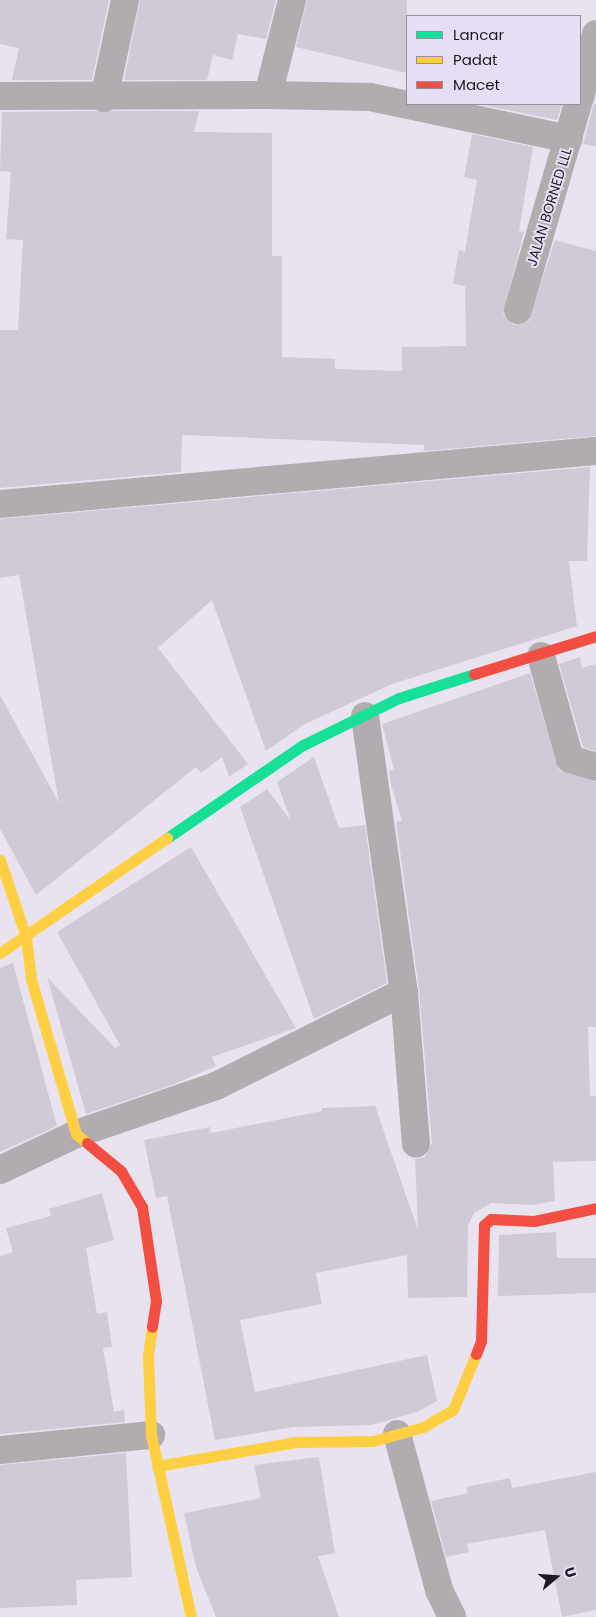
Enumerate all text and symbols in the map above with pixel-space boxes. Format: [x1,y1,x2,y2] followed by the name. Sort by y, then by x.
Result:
[406,15,581,105] legend
[453,24,504,45] text: Lancar
[453,49,498,70] text: Padat
[453,74,500,95] text: Macet
[523,146,575,268] street label: JALAN BORNED LLL
[531,1552,581,1602] north arrow
[559,1565,581,1580] text: U

